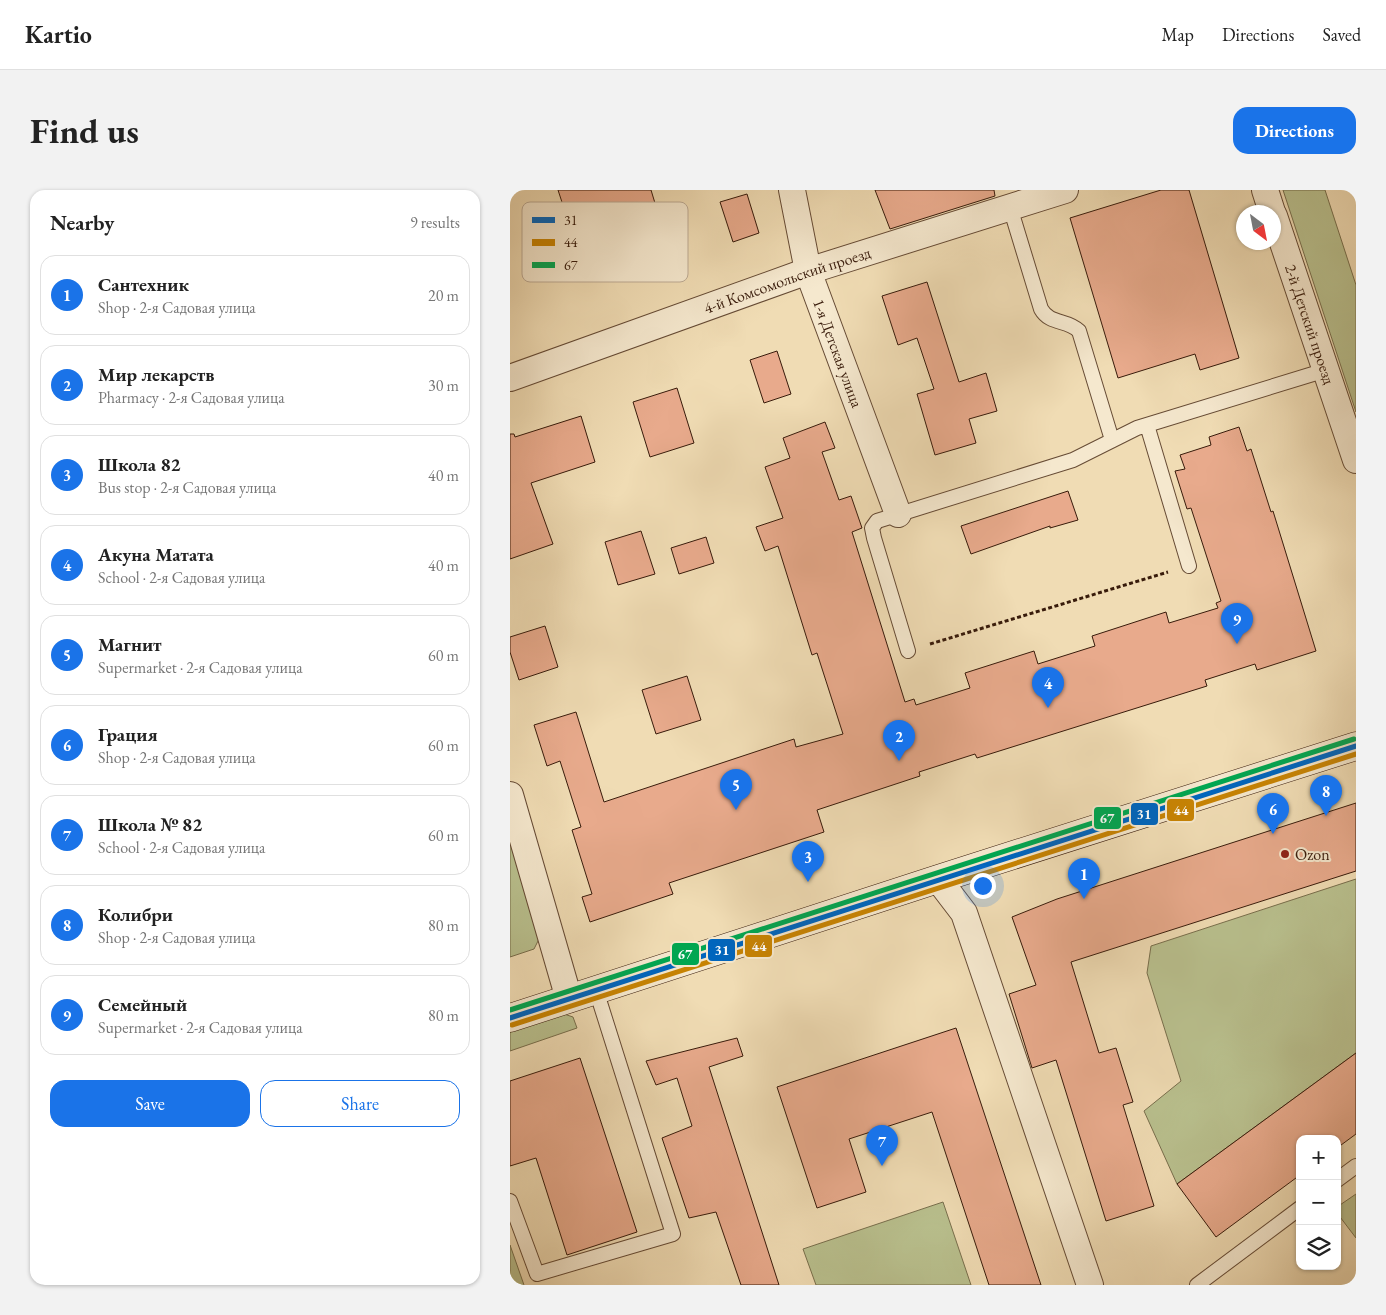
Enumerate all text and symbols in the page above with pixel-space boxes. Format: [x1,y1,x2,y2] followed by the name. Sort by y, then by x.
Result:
[25,19,92,50] text: Kartio
[1162,23,1194,46] text: Map
[1222,23,1294,46] text: Directions
[1322,23,1361,46] text: Saved
[1233,107,1356,154] button: Directions
[30,108,139,153] text: Find us
[522,202,688,282] legend
[1236,205,1281,250] north arrow
[50,209,114,236] text: Nearby
[564,211,577,229] text: 31
[410,212,460,233] text: 9 results
[564,233,578,251] text: 44
[701,242,874,319] street label: 4-й Комсомольский проезд
[564,256,578,274] text: 67
[1280,261,1340,388] street label: 2-й Детский проезд
[98,272,189,297] text: Сантехник
[63,285,71,306] text: 1
[428,285,459,306] text: 20 m
[808,296,868,411] street label: 1-я Детская улица
[98,297,256,318] text: Shop · 2-я Садовая улица
[98,362,215,387] text: Мир лекарств
[63,375,71,396] text: 2
[428,375,459,396] text: 30 m
[98,387,285,408] text: Pharmacy · 2-я Садовая улица
[98,452,181,477] text: Школа 82
[63,465,71,486] text: 3
[428,465,459,486] text: 40 m
[98,477,276,498] text: Bus stop · 2-я Садовая улица
[98,542,214,567] text: Акуна Матата
[63,555,71,576] text: 4
[428,555,459,576] text: 40 m
[98,567,265,588] text: School · 2-я Садовая улица
[1221,603,1253,644] pin: 9
[98,632,162,657] text: Магнит
[63,645,71,666] text: 5
[428,645,459,666] text: 60 m
[98,657,303,678] text: Supermarket · 2-я Садовая улица
[1032,667,1064,708] pin: 4
[883,720,915,761] pin: 2
[98,722,158,747] text: Грация
[63,735,71,756] text: 6
[428,735,459,756] text: 60 m
[98,747,256,768] text: Shop · 2-я Садовая улица
[720,769,752,810] pin: 5
[1310,775,1342,816] pin: 8
[1257,793,1289,834] pin: 6
[1166,798,1195,822] line badge: 44
[1174,801,1189,819] text: 44
[1130,802,1159,826] line badge: 31
[1137,805,1151,823] text: 31
[1093,806,1122,830] line badge: 67
[1100,809,1115,827] text: 67
[98,812,202,837] text: Школа № 82
[63,825,71,846] text: 7
[428,825,459,846] text: 60 m
[98,837,265,858] text: School · 2-я Садовая улица
[792,841,824,882] pin: 3
[1295,844,1330,865] place label: Ozon
[1279,848,1291,860] marker: Ozon
[1068,858,1100,899] pin: 1
[970,873,996,899] your location
[98,902,173,927] text: Колибри
[63,915,71,936] text: 8
[428,915,459,936] text: 80 m
[98,927,256,948] text: Shop · 2-я Садовая улица
[744,934,773,958] line badge: 44
[752,937,767,955] text: 44
[707,938,736,962] line badge: 31
[715,941,729,959] text: 31
[671,942,700,966] line badge: 67
[678,945,693,963] text: 67
[98,992,187,1017] text: Семейный
[63,1005,71,1026] text: 9
[428,1005,459,1026] text: 80 m
[98,1017,303,1038] text: Supermarket · 2-я Садовая улица
[50,1080,250,1127] button: Save
[260,1080,460,1127] button: Share
[866,1125,898,1166] pin: 7
[1296,1135,1341,1270] map controls
[1296,1135,1341,1180] button: +
[1296,1180,1341,1225] button: −
[1296,1225,1341,1270] button: layers

